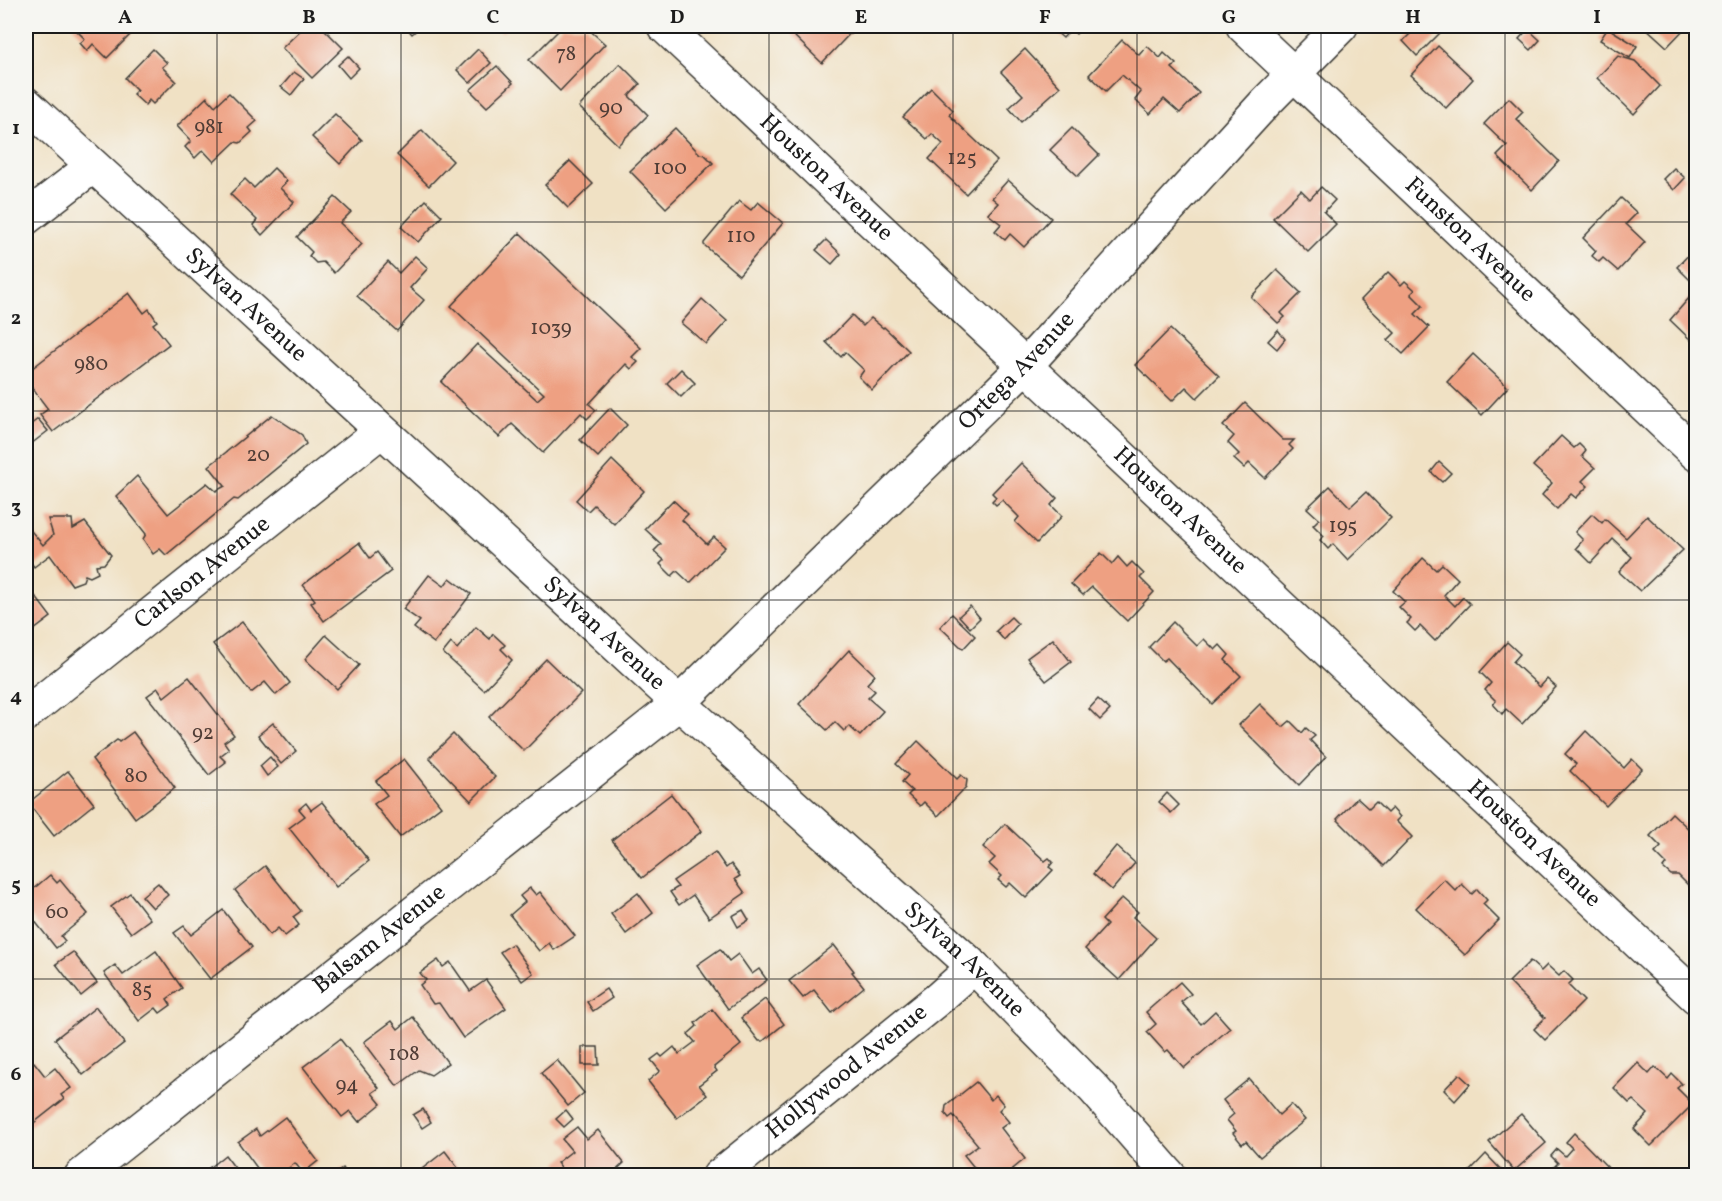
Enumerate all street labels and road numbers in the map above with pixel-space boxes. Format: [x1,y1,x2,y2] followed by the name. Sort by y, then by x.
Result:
[751,106,900,250] street label: Houston Avenue
[1396,170,1543,311] street label: Funston Avenue
[177,240,314,371] street label: Sylvan Avenue
[951,304,1083,439] street label: Ortega Avenue
[1105,439,1254,583] street label: Houston Avenue
[127,508,278,638] street label: Carlson Avenue
[535,569,673,699] street label: Sylvan Avenue
[1459,772,1608,916] street label: Houston Avenue
[306,876,453,1003] street label: Balsam Avenue
[896,894,1032,1026] street label: Sylvan Avenue
[759,996,935,1148] street label: Hollywood Avenue

